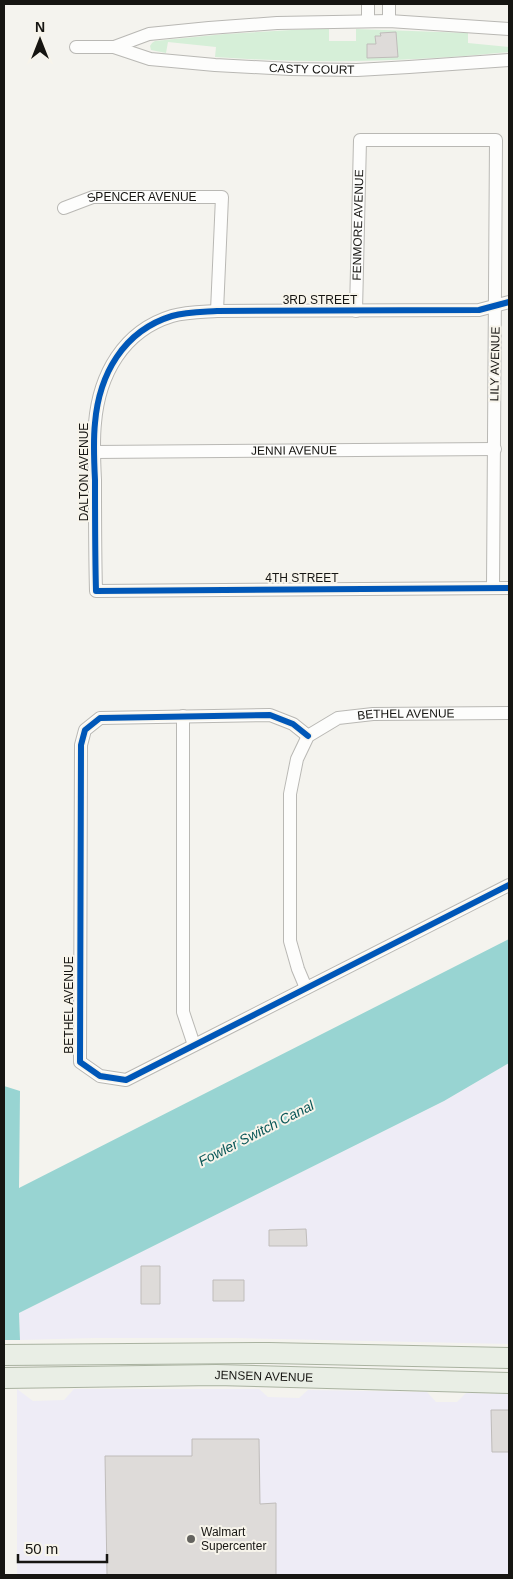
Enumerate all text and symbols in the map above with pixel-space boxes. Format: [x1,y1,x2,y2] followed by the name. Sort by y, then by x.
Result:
[15,15,65,65] north arrow
[35,19,45,35] text: N
[268,61,355,77] street label: CASTY COURT
[350,169,366,281] street label: FENMORE AVENUE
[85,190,197,206] street label: SPENCER AVENUE
[283,293,358,307] street label: 3RD STREET
[487,327,503,401] street label: LILY AVENUE
[77,423,91,521] street label: DALTON AVENUE
[251,443,337,458] street label: JENNI AVENUE
[265,571,339,585] street label: 4TH STREET
[356,706,455,723] street label: BETHEL AVENUE
[62,956,76,1054] street label: BETHEL AVENUE
[196,1097,317,1169] water label: Fowler Switch Canal
[214,1368,313,1385] street label: JENSEN AVENUE
[201,1525,266,1553] place label: Walmart Supercenter
[18,1532,106,1564] scale bar
[185,1533,197,1545] marker: Walmart Supercenter
[25,1540,58,1557] text: 50 m

